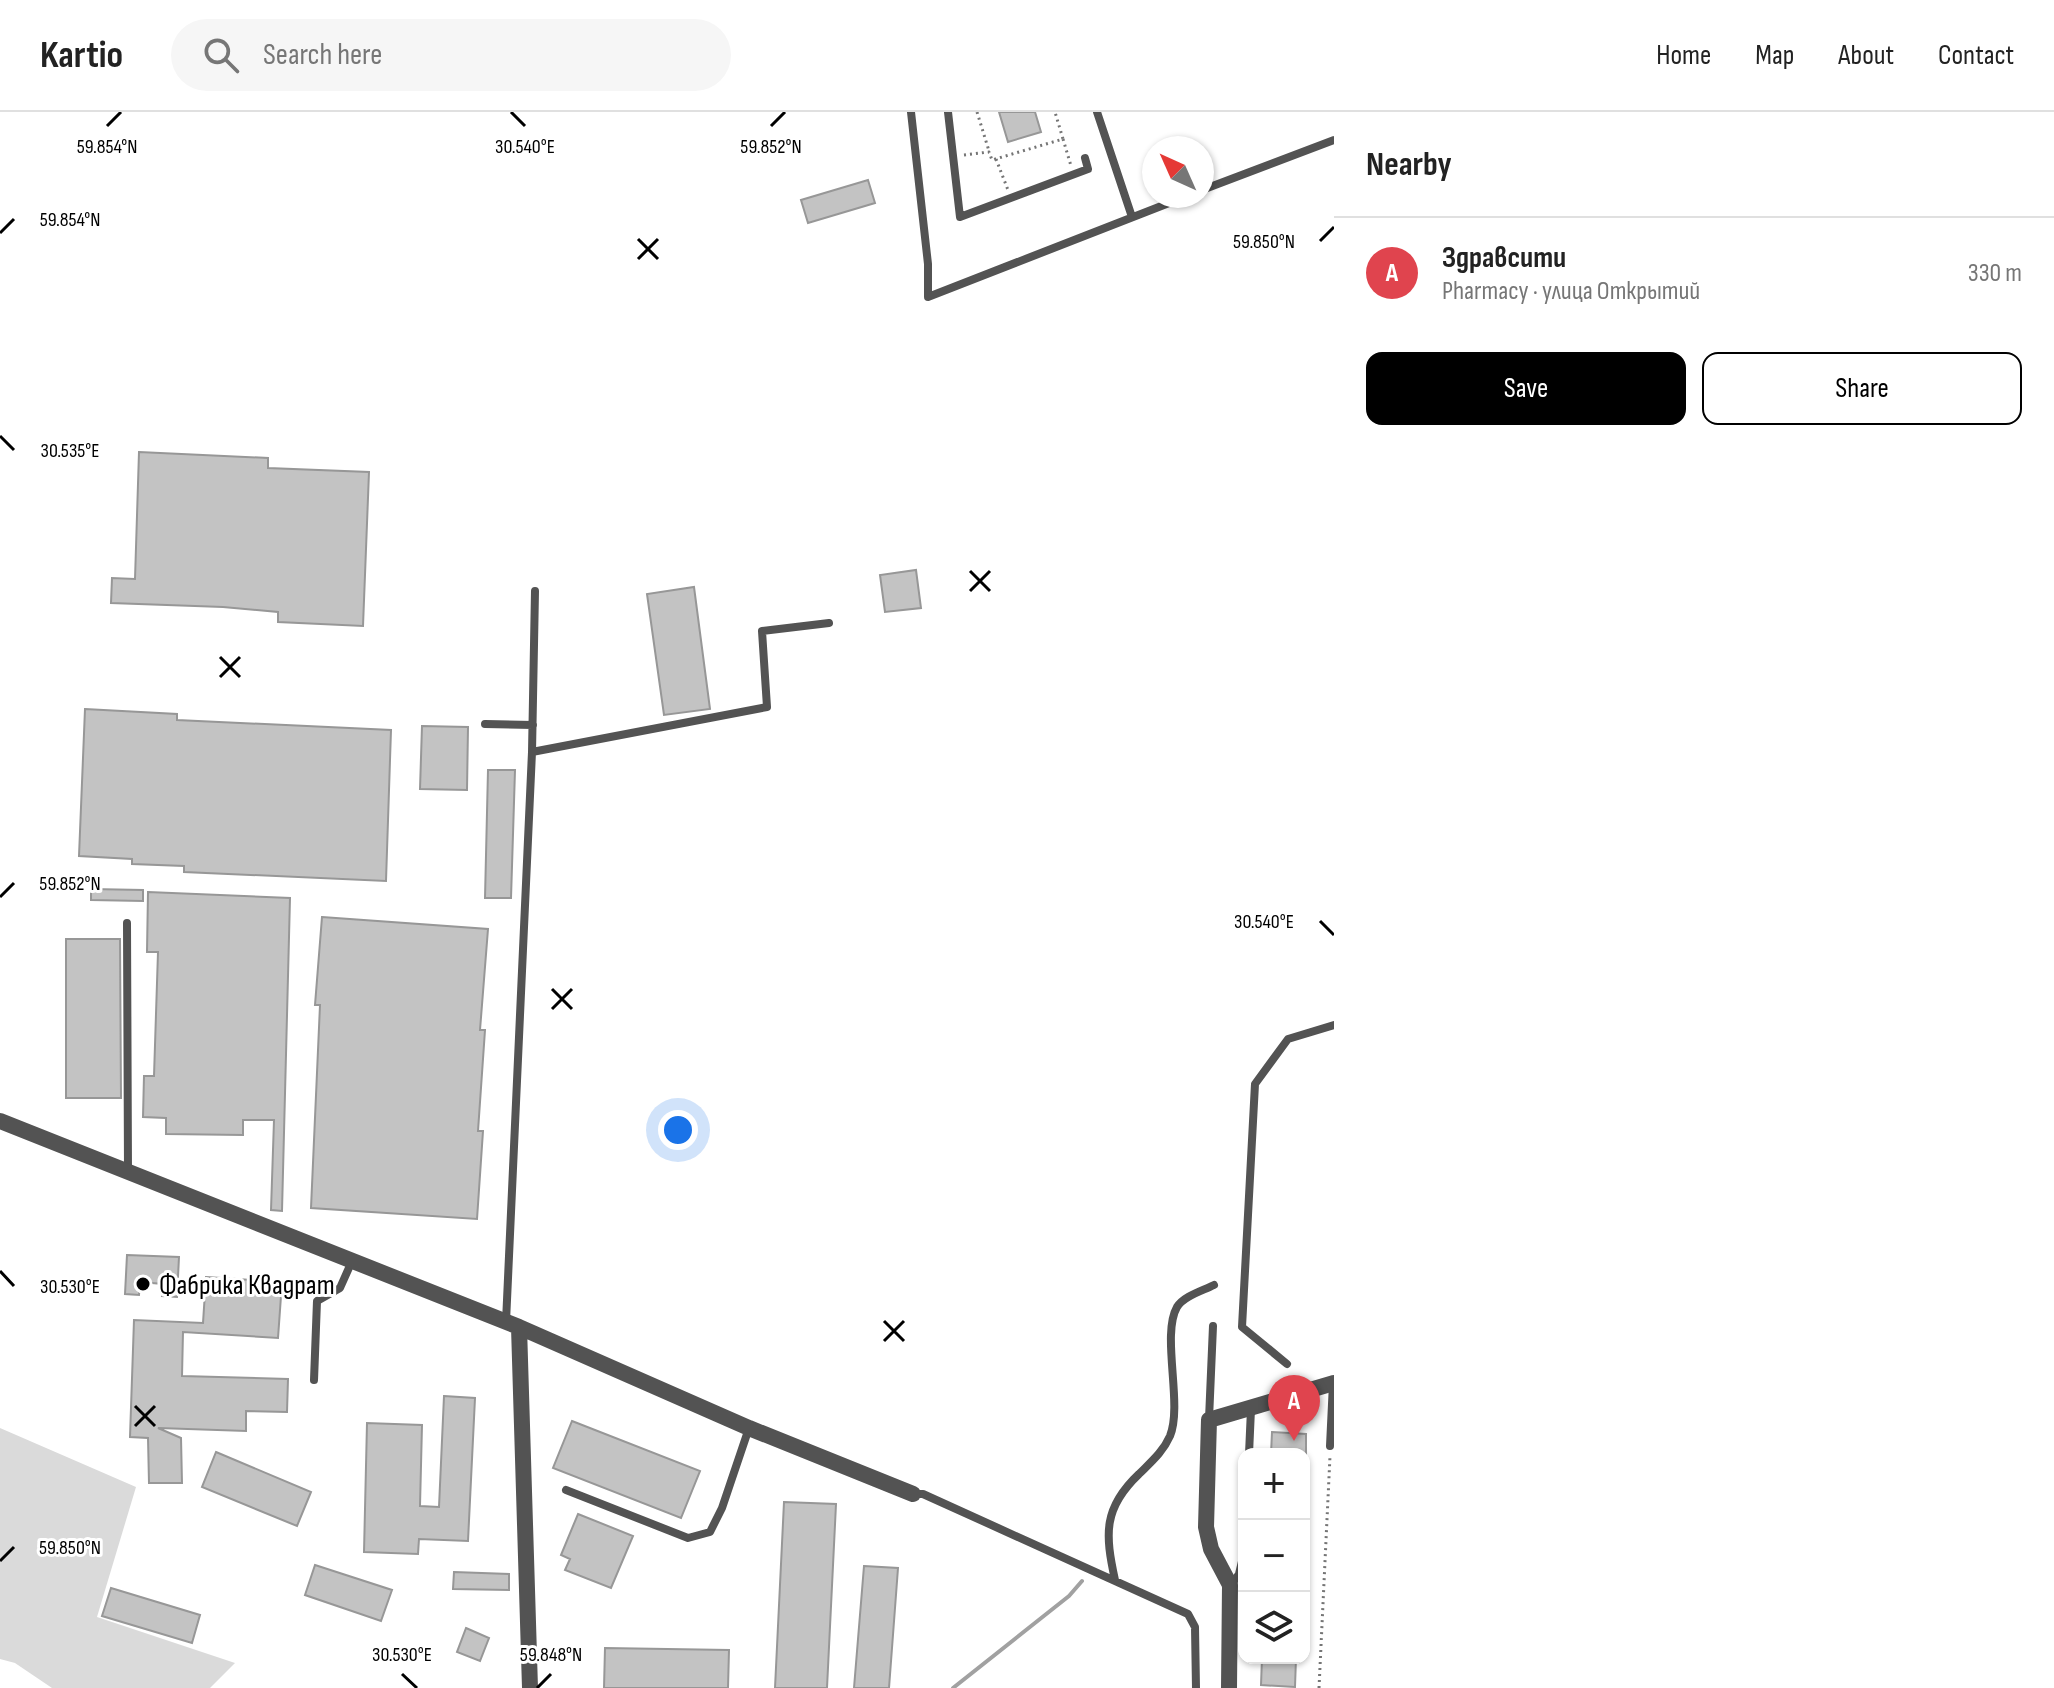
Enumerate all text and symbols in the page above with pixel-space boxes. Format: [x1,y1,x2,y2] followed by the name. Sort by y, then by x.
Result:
[171,19,731,91] search box
[40,33,123,78] text: Kartio
[199,33,243,77] icon: search
[263,37,382,73] text: Search here
[1656,39,1711,72] text: Home
[1755,39,1794,72] text: Map
[1838,39,1894,72] text: About
[1938,39,2014,72] text: Contact
[77,135,137,159] text: 59.854°N
[495,135,555,159] text: 30.540°E
[740,135,802,159] text: 59.852°N
[1142,136,1214,208] north arrow
[1366,144,1452,185] text: Nearby
[40,208,100,232] text: 59.854°N
[1233,230,1295,254] text: 59.850°N
[1442,240,1566,276] text: Здравсити
[1386,258,1398,289] text: A
[1968,258,2022,289] text: 330 m
[1442,276,1700,307] text: Pharmacy · улица Открытий
[1366,352,1686,425] button: Save
[1702,352,2022,425] button: Share
[41,439,99,463] text: 30.535°E
[39,872,101,896] text: 59.852°N
[1234,910,1294,934] text: 30.540°E
[658,1110,698,1150] your location
[159,1269,335,1302] place label: Фабрика Квадрат
[40,1275,100,1299] text: 30.530°E
[134,1275,152,1293] marker: Фабрика Квадрат
[1268,1375,1320,1441] pin: A
[1238,1448,1310,1664] map controls
[1238,1448,1310,1520] button: +
[1238,1520,1310,1592] button: −
[39,1536,101,1560] text: 59.850°N
[1238,1592,1310,1664] button: layers
[372,1643,432,1667] text: 30.530°E
[520,1643,582,1667] text: 59.848°N

